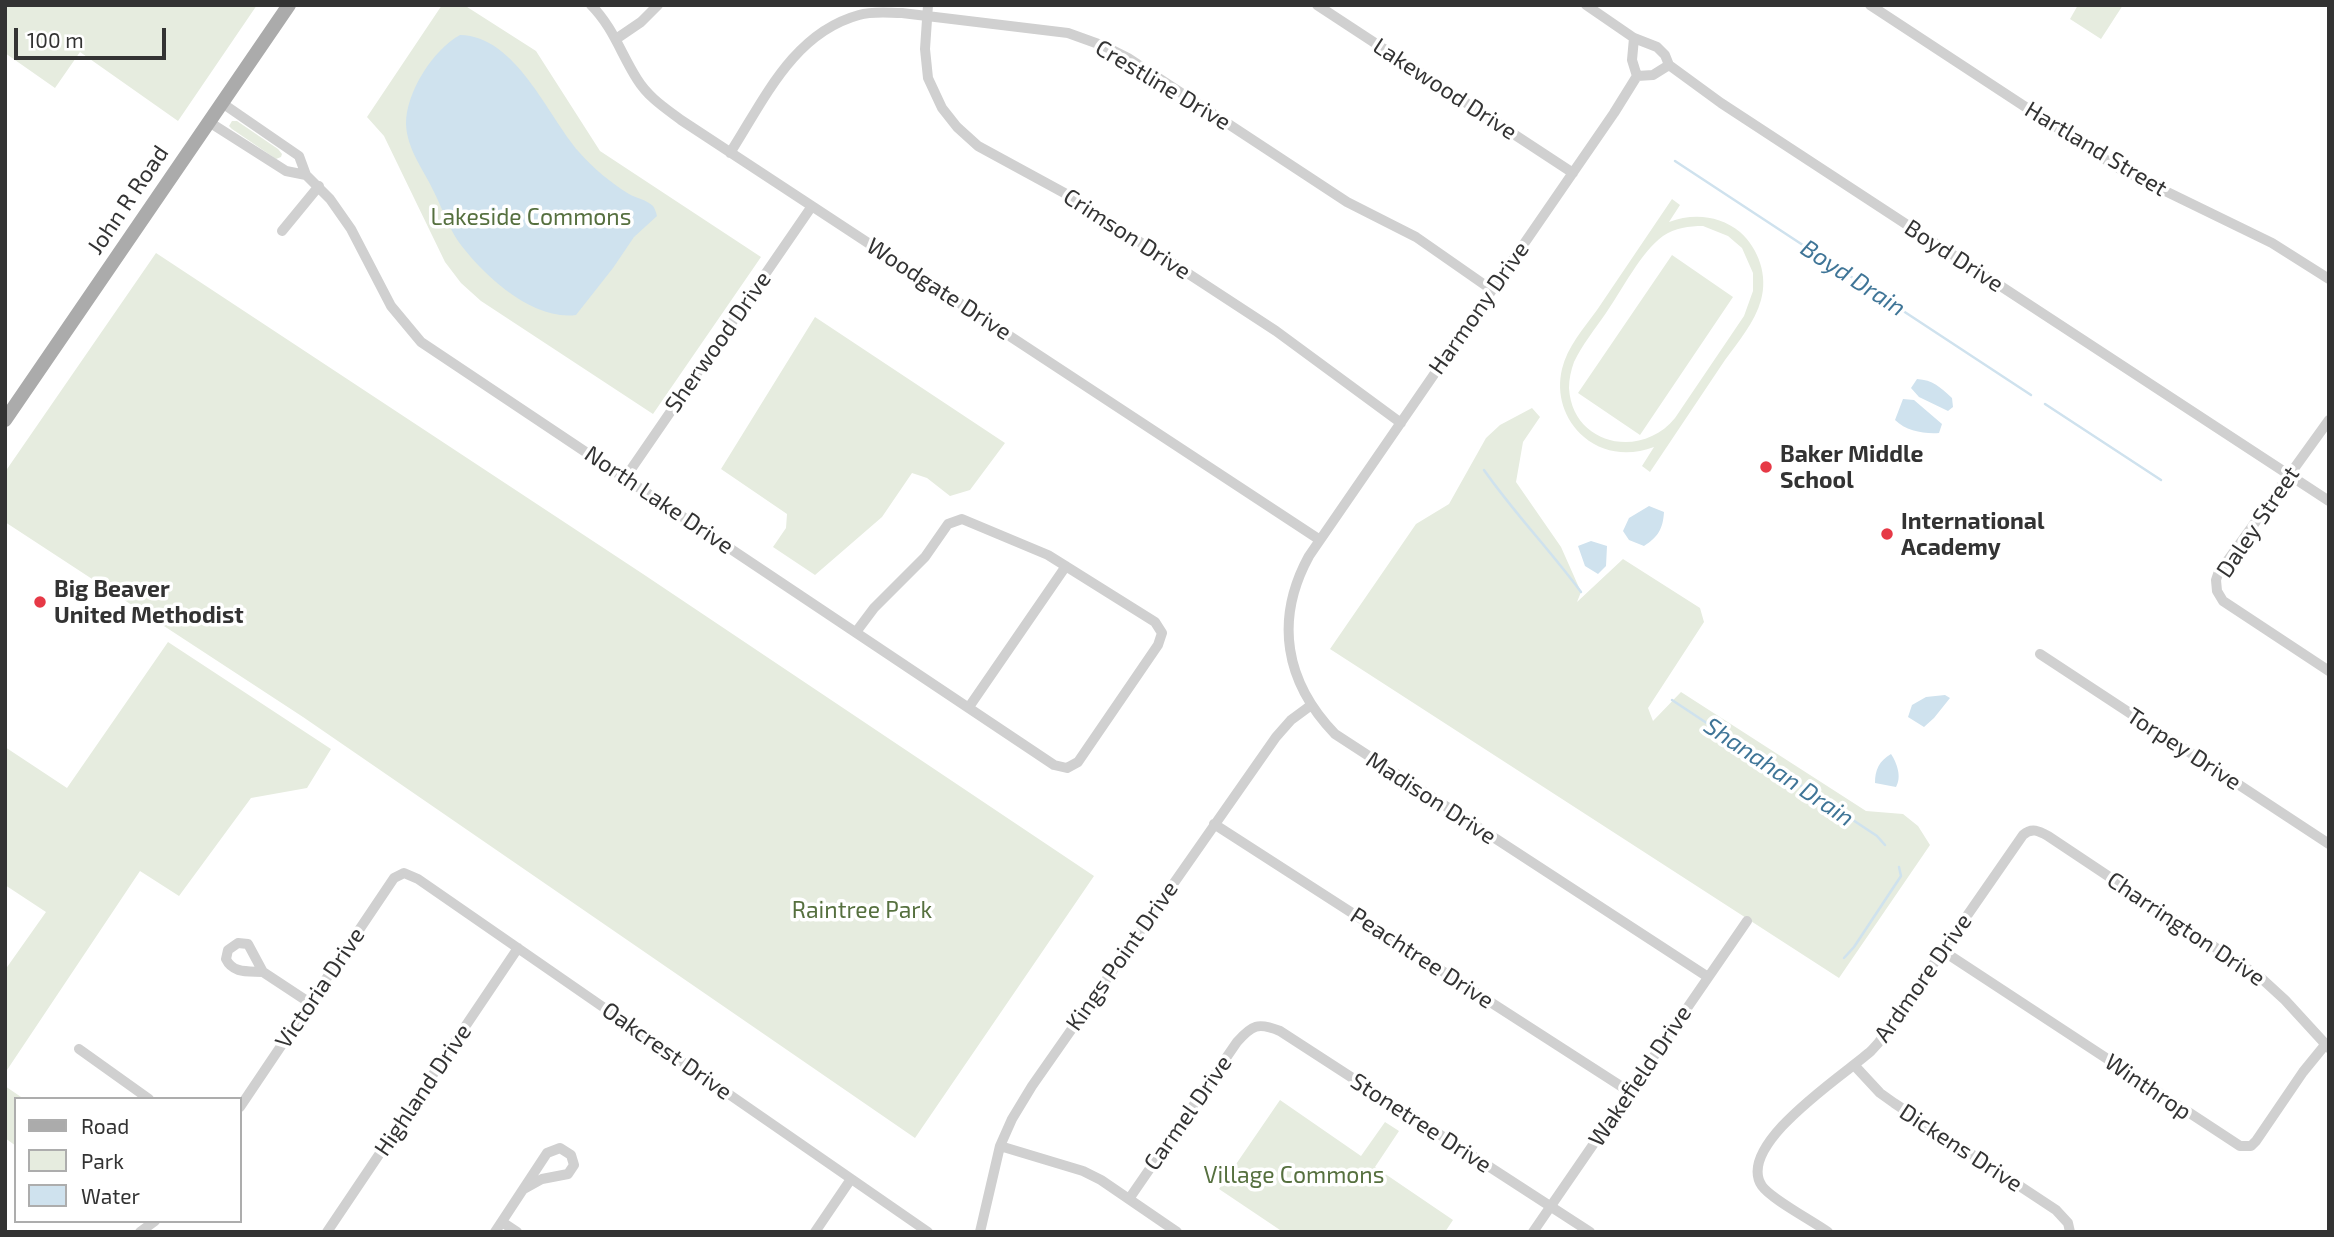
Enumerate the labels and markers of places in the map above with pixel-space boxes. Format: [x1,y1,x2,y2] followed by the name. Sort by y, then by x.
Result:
[1780,440,1923,494] place label: Baker Middle School
[1758,459,1774,475] marker: Baker Middle School
[1901,507,2045,561] place label: International Academy
[1879,526,1895,542] marker: International Academy
[54,575,244,629] place label: Big Beaver United Methodist
[32,594,48,610] marker: Big Beaver United Methodist

